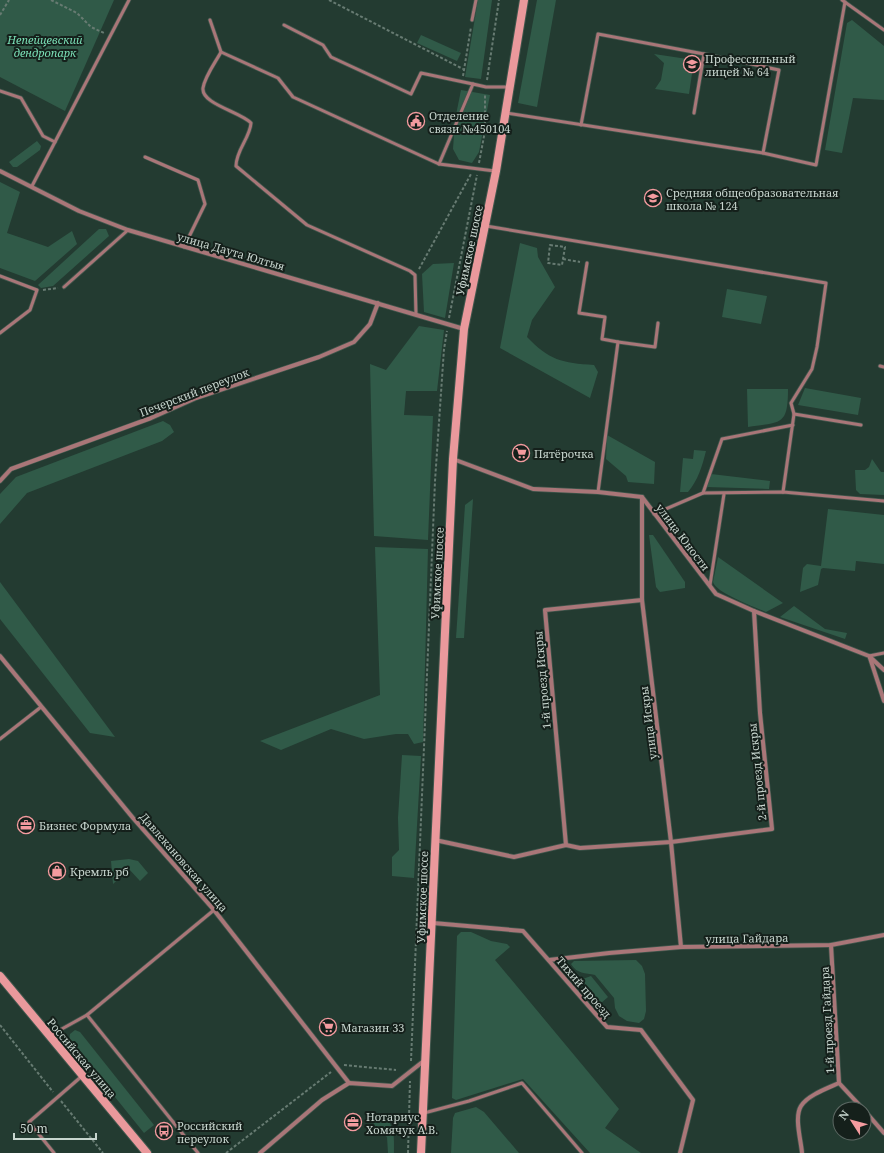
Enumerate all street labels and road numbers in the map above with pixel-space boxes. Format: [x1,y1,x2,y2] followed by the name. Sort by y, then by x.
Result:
[452,203,486,297] street label: Уфимское шоссе
[175,228,287,274] street label: улица Даута Юлтыя
[137,364,251,420] street label: Печерский переулок
[653,500,713,574] street label: улица Юности
[427,527,447,619] street label: Уфимское шоссе
[530,631,554,729] street label: 1-й проезд Искры
[636,686,660,760] street label: улица Искры
[744,722,770,822] street label: 2-й проезд Искры
[137,809,231,915] street label: Давлекановская улица
[413,851,431,943] street label: Уфимское шоссе
[705,930,789,946] street label: улица Гайдара
[553,953,615,1021] street label: Тихий проезд
[817,966,837,1074] street label: 1-й проезд Гайдара
[44,1015,120,1101] street label: Российская улица

